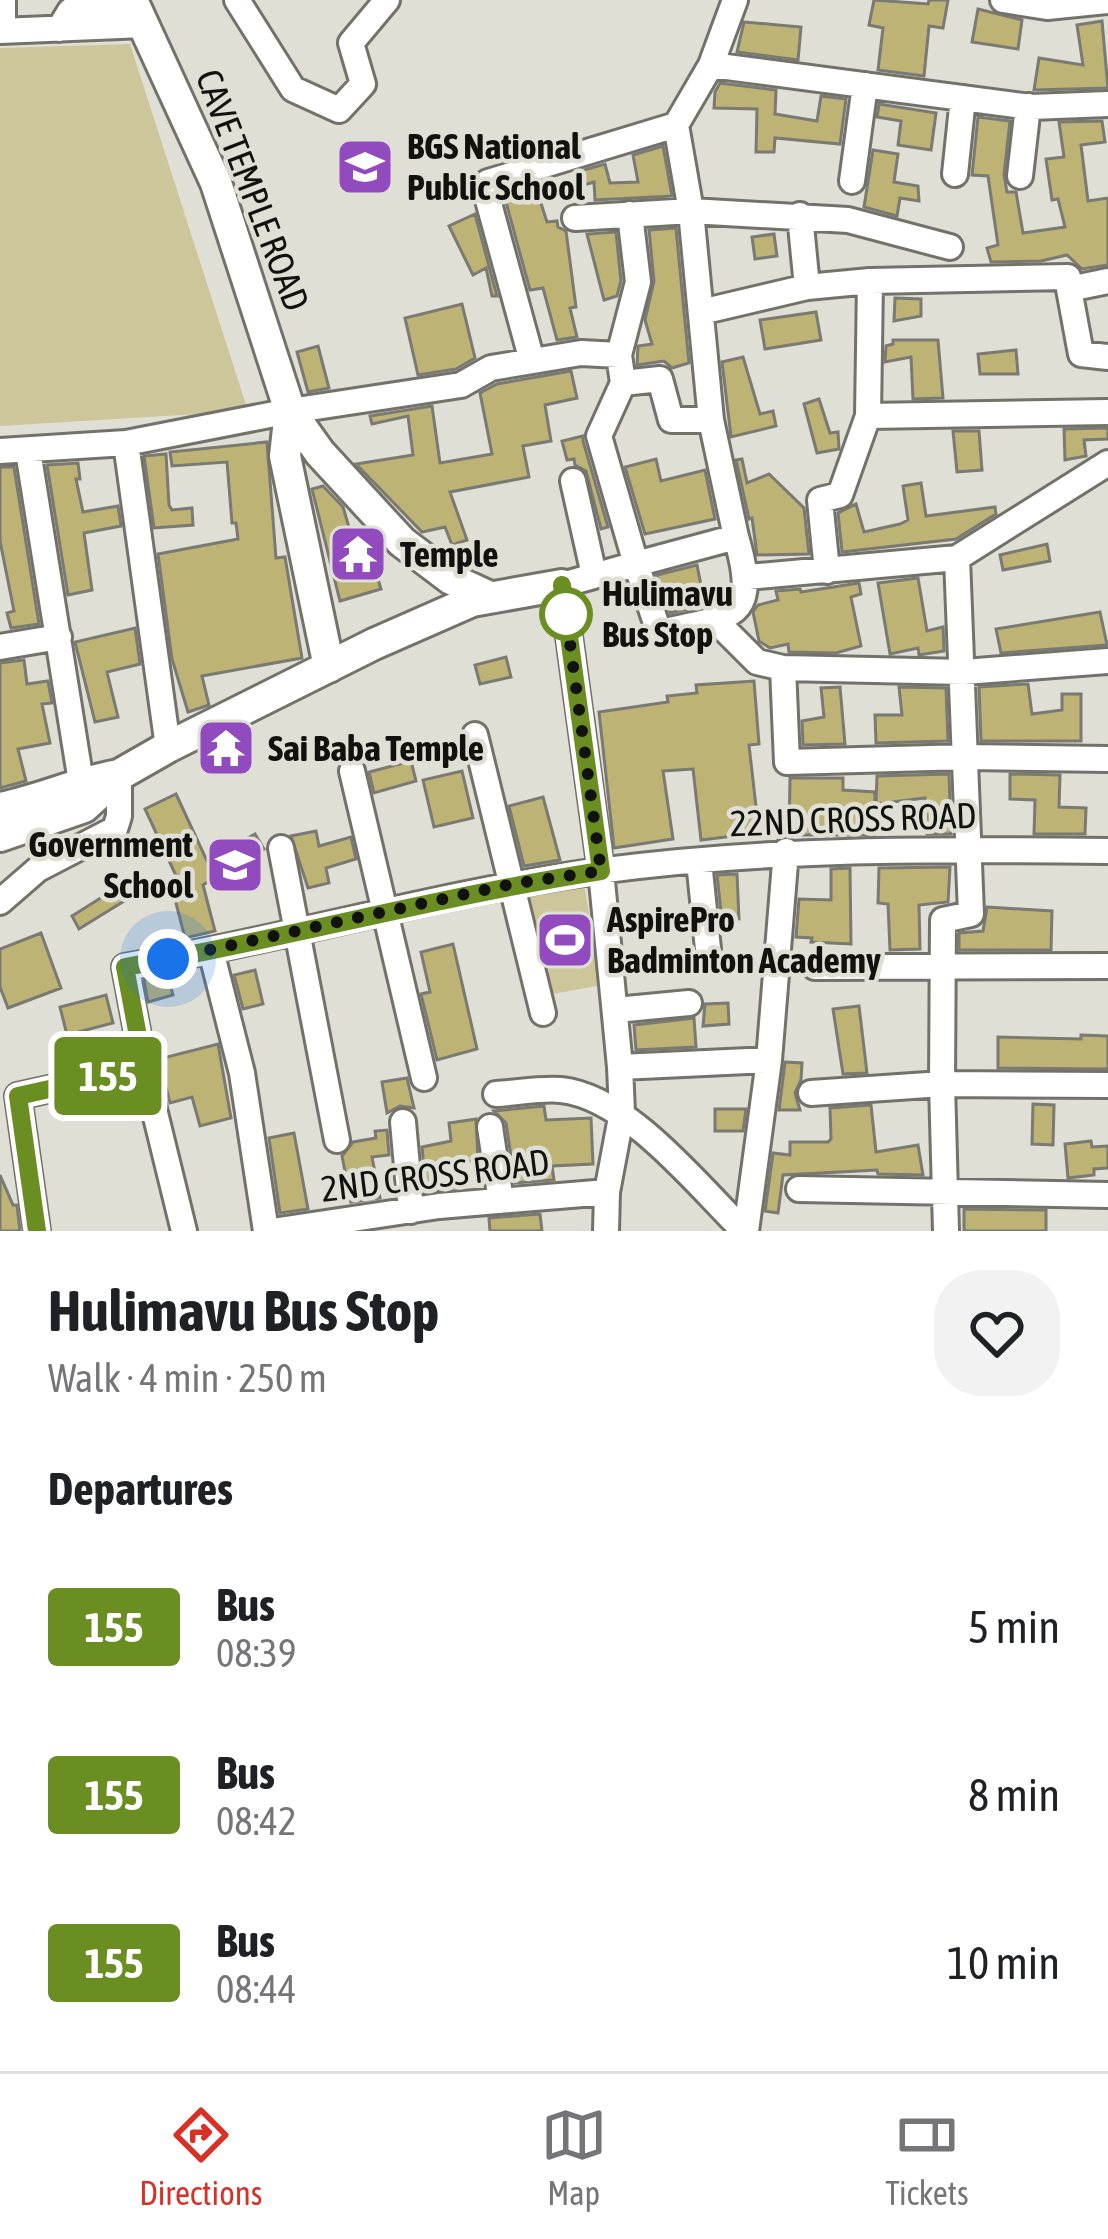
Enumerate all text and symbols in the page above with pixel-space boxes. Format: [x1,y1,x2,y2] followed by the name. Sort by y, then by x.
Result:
[188,64,318,316] street label: CAVE TEMPLE ROAD
[407,125,585,208] place label: BGS National Public School
[334,136,396,198] school or university icon: BGS National Public School
[327,523,389,585] temple icon: Temple
[400,533,499,575] place label: Temple
[602,572,733,655] place label: Hulimavu Bus Stop
[541,589,591,639] marker: Hulimavu Bus Stop
[195,717,257,779] temple icon: Sai Baba Temple
[268,727,484,769] place label: Sai Baba Temple
[729,794,977,844] street label: 22ND CROSS ROAD
[28,823,194,906] place label: Government School
[204,834,266,896] school or university icon: Government School
[606,898,881,981] place label: AspirePro Badminton Academy
[534,909,596,971] sports icon: AspirePro Badminton Academy
[138,929,198,989] your location
[39,1037,177,1115] line badge: 155
[78,1052,138,1100] text: 155
[318,1140,552,1210] street label: 2ND CROSS ROAD
[934,1270,1060,1396] button: heart
[48,1278,439,1343] text: Hulimavu Bus Stop
[48,1356,327,1400] text: Walk · 4 min · 250 m
[48,1463,233,1515] text: Departures
[216,1579,275,1631] text: Bus
[968,1601,1060,1653] text: 5 min
[84,1603,144,1651] text: 155
[216,1631,296,1675] text: 08:39
[216,1747,275,1799] text: Bus
[968,1769,1060,1821] text: 8 min
[84,1771,144,1819] text: 155
[216,1799,296,1843] text: 08:42
[216,1915,275,1967] text: Bus
[947,1937,1060,1989] text: 10 min
[84,1939,144,1987] text: 155
[216,1967,296,2011] text: 08:44
[139,2102,262,2212] tab: Directions
[541,2102,607,2212] tab: Map
[885,2102,969,2212] tab: Tickets

